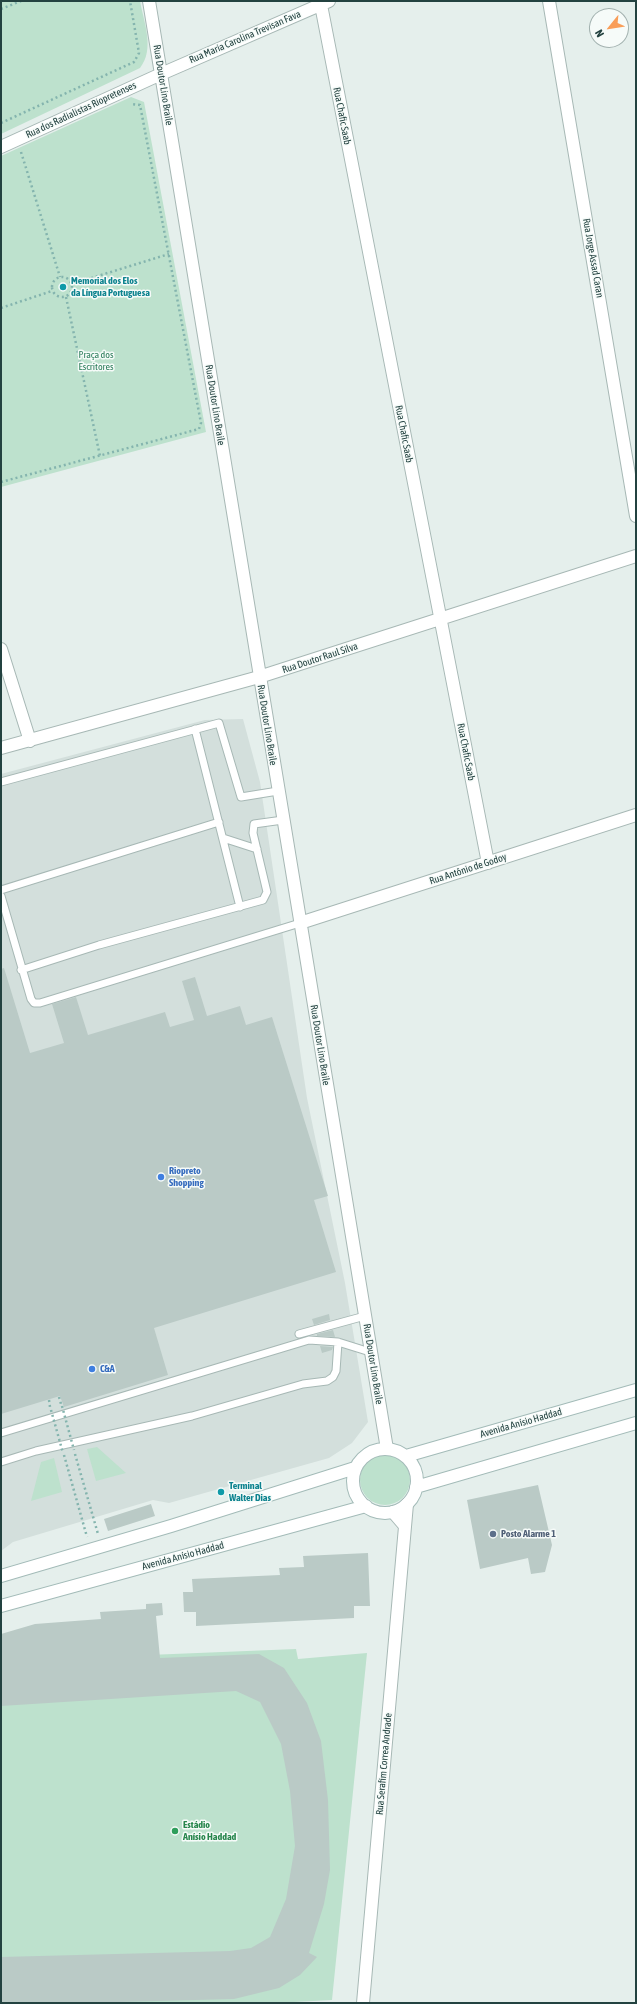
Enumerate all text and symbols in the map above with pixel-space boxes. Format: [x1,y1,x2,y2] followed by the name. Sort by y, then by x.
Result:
[187,8,303,66] street label: Rua Maria Carolina Trevisan Fava
[589,8,629,48] north arrow
[593,28,606,39] text: N
[151,44,175,126] street label: Rua Doutor Lino Braile
[24,79,138,141] street label: Rua dos Radialistas Riopretenses
[331,86,353,146] street label: Rua Chafic Saab
[580,217,606,299] street label: Rua Jorge Assad Caran
[71,275,150,298] place label: Memorial dos Elos da Língua Portuguesa
[58,282,68,292] marker: Memorial dos Elos da Língua Portuguesa
[78,349,114,372] park label: Praça dos Escritores
[203,364,227,446] street label: Rua Doutor Lino Braile
[393,404,415,464] street label: Rua Chafic Saab
[281,640,359,676] street label: Rua Doutor Raul Silva
[255,684,279,766] street label: Rua Doutor Lino Braile
[455,722,477,782] street label: Rua Chafic Saab
[428,851,508,887] street label: Rua Antônio de Godoy
[308,1004,332,1086] street label: Rua Doutor Lino Braile
[169,1165,204,1188] place label: Riopreto Shopping
[156,1172,166,1182] marker: Riopreto Shopping
[361,1323,385,1405] street label: Rua Doutor Lino Braile
[100,1363,115,1375] place label: C&A
[87,1364,97,1374] marker: C&A
[479,1406,563,1440] street label: Avenida Anísio Haddad
[229,1480,271,1504] place label: Terminal Walter Dias
[216,1487,226,1497] marker: Terminal Walter Dias
[501,1528,556,1540] place label: Posto Alarme 1
[488,1529,498,1539] marker: Posto Alarme 1
[141,1539,225,1573] street label: Avenida Anísio Haddad
[374,1712,394,1816] street label: Rua Serafim Correa Andrade
[183,1819,236,1842] place label: Estádio Anísio Haddad
[170,1826,180,1836] marker: Estádio Anísio Haddad

